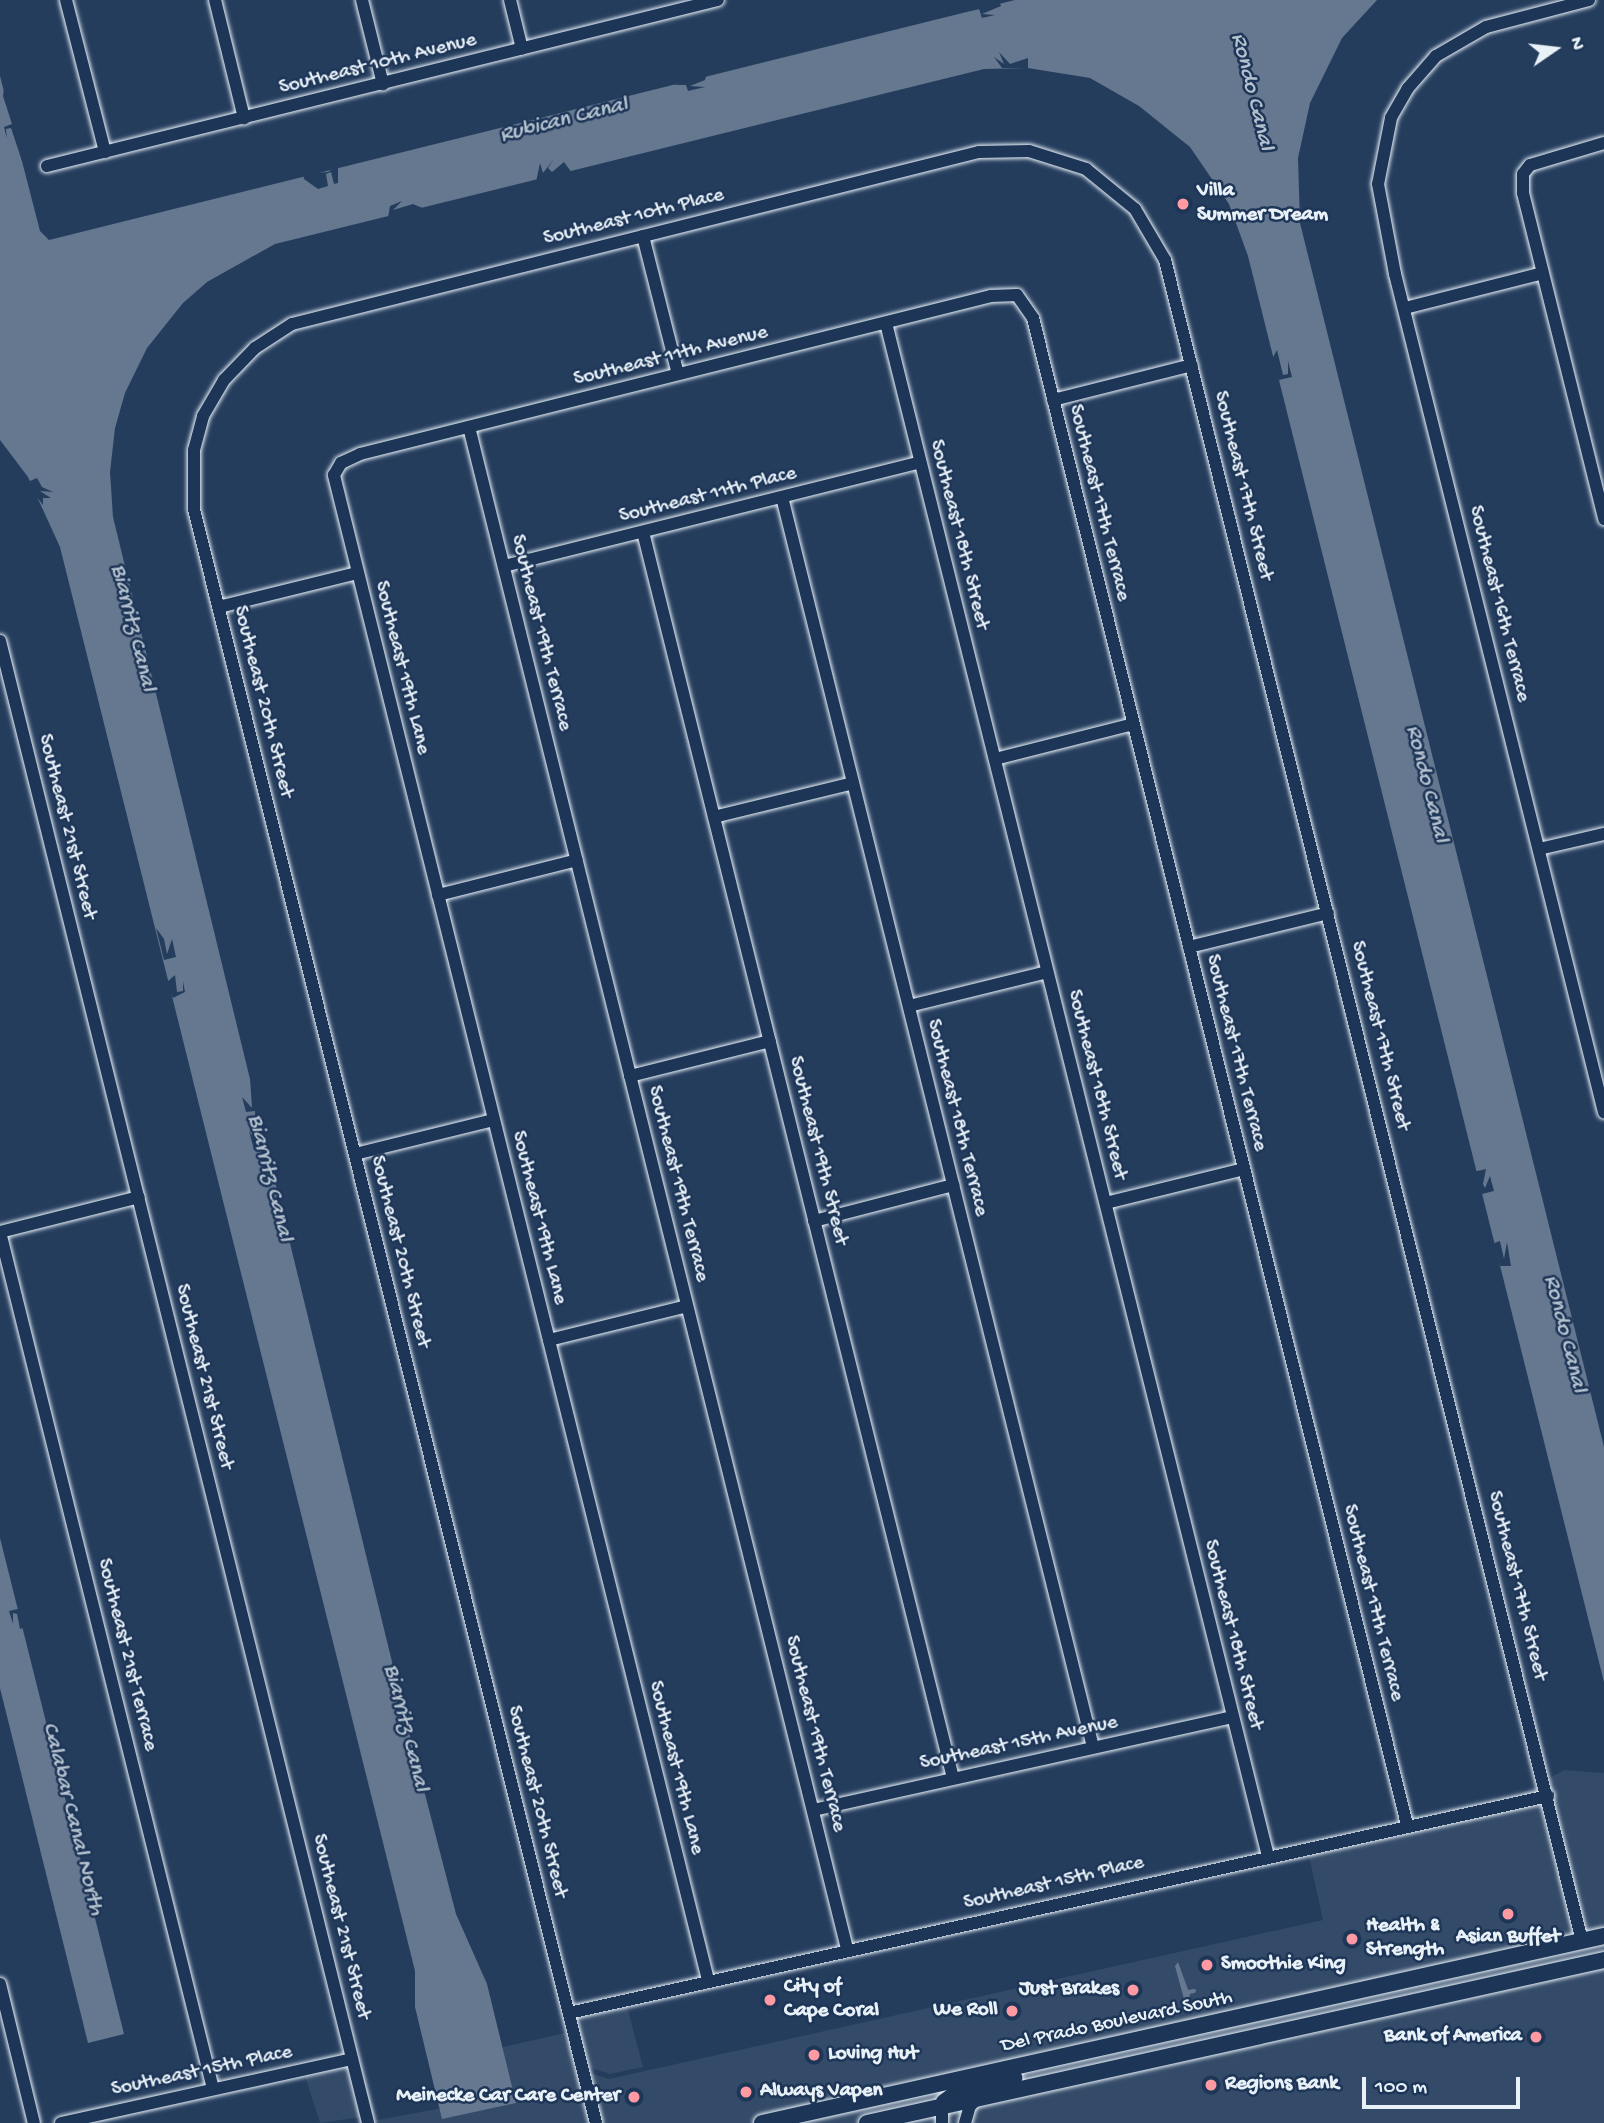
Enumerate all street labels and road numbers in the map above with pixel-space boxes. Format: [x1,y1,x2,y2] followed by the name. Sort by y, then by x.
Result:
[277,28,479,102] street label: Southeast 10th Avenue
[541,183,727,253] street label: Southeast 10th Place
[571,321,771,393] street label: Southeast 11th Avenue
[1206,389,1278,583] street label: Southeast 17th Street
[1061,402,1135,604] street label: Southeast 17th Terrace
[922,437,994,633] street label: Southeast 18th Street
[617,462,799,530] street label: Southeast 11th Place
[1461,503,1535,705] street label: Southeast 16th Terrace
[503,532,577,734] street label: Southeast 19th Terrace
[367,579,435,757] street label: Southeast 19th Lane
[226,603,298,801] street label: Southeast 20th Street
[31,732,101,922] street label: Southeast 21st Street
[1343,939,1415,1133] street label: Southeast 17th Street
[1198,952,1272,1154] street label: Southeast 17th Terrace
[1060,987,1132,1183] street label: Southeast 18th Street
[919,1017,993,1219] street label: Southeast 18th Terrace
[781,1054,853,1248] street label: Southeast 19th Street
[640,1083,714,1285] street label: Southeast 19th Terrace
[504,1129,572,1307] street label: Southeast 19th Lane
[363,1153,435,1351] street label: Southeast 20th Street
[168,1282,238,1472] street label: Southeast 21st Street
[1480,1489,1552,1683] street label: Southeast 17th Street
[1335,1502,1409,1704] street label: Southeast 17th Terrace
[1196,1537,1268,1733] street label: Southeast 18th Street
[90,1556,162,1754] street label: Southeast 21st Terrace
[777,1633,851,1835] street label: Southeast 19th Terrace
[641,1679,709,1857] street label: Southeast 19th Lane
[500,1703,572,1901] street label: Southeast 20th Street
[918,1711,1120,1777] street label: Southeast 15th Avenue
[305,1832,375,2022] street label: Southeast 21st Street
[961,1851,1147,1917] street label: Southeast 15th Place
[999,1986,1235,2060] street label: Del Prado Boulevard South
[109,2041,295,2103] street label: Southeast 15th Place

